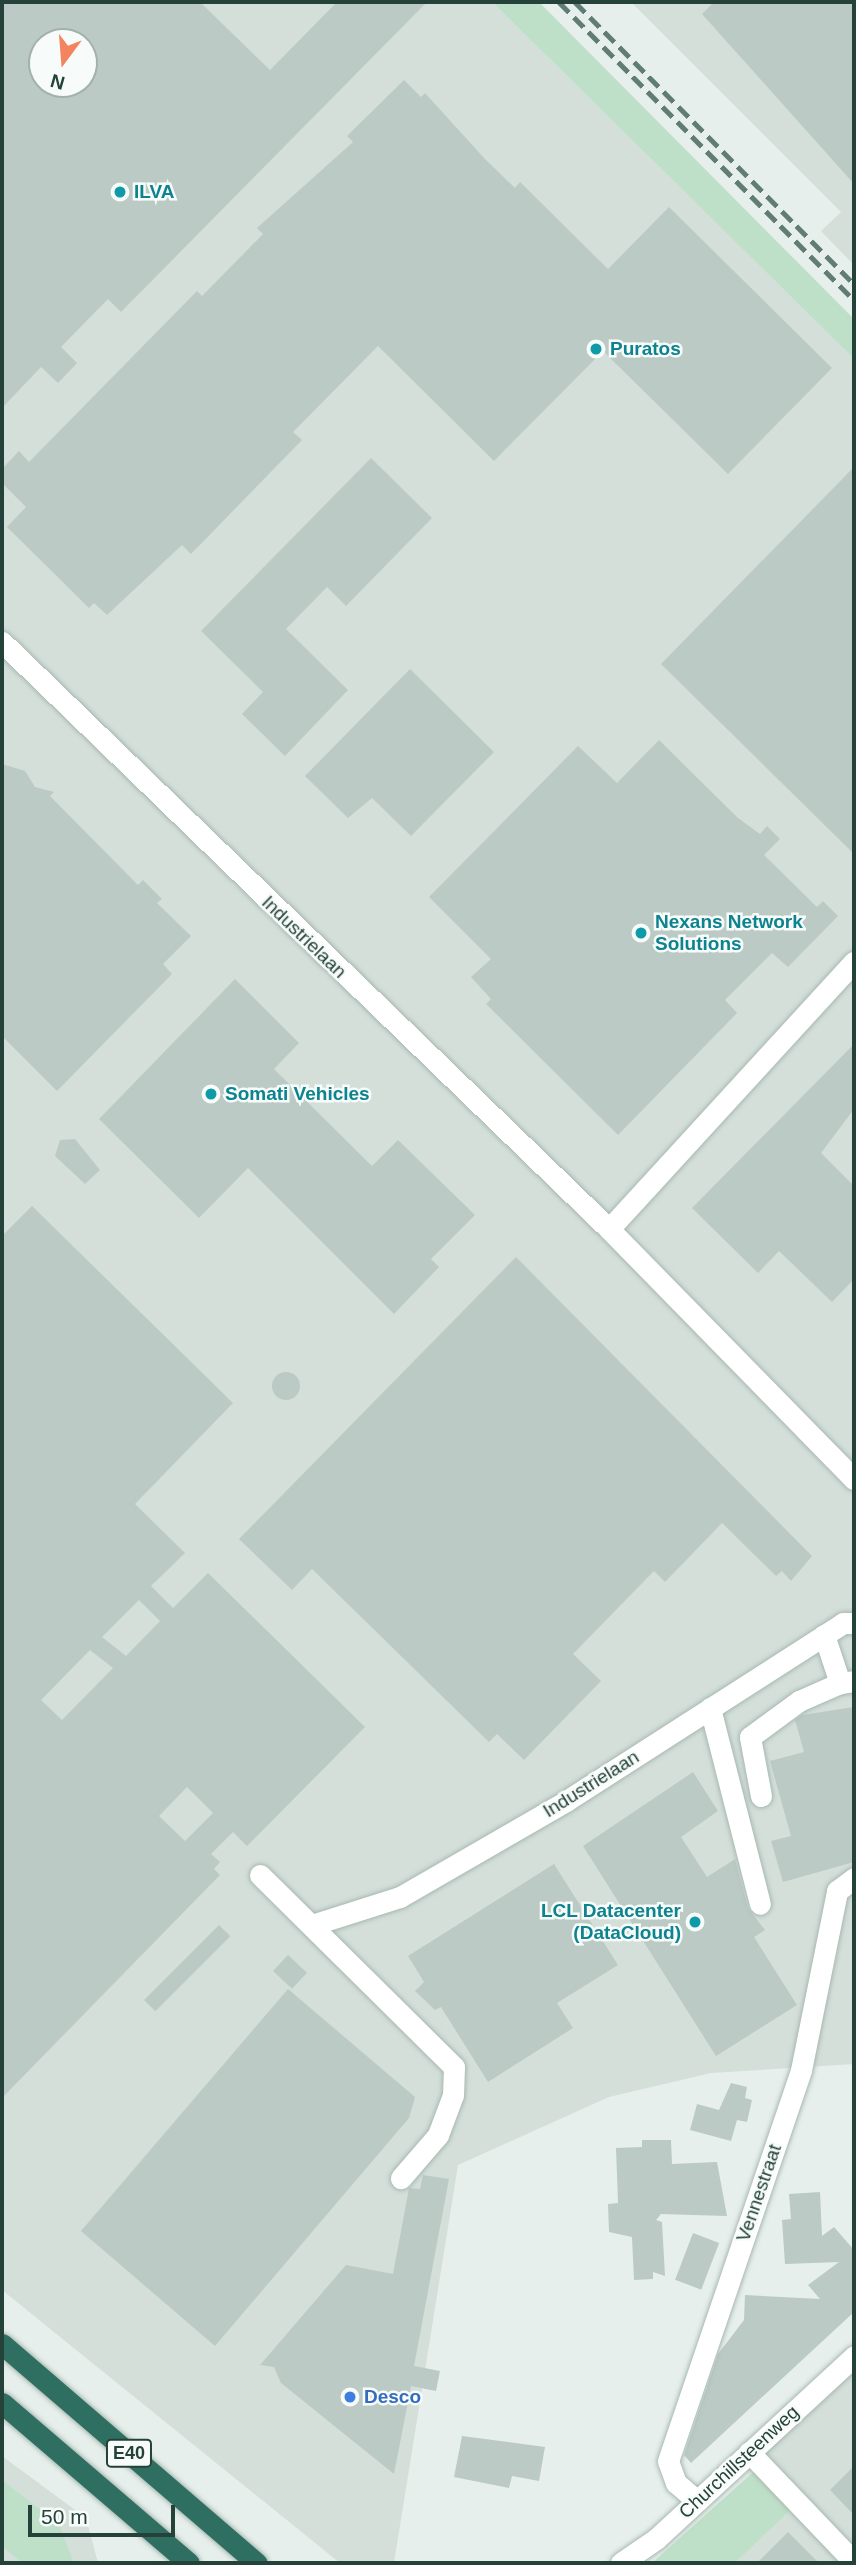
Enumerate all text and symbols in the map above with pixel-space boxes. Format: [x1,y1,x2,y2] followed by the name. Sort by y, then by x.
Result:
[28,28,98,98] north arrow
[48,70,67,94] text: N
[134,181,174,203] place label: ILVA
[112,184,128,200] marker: ILVA
[610,338,681,360] place label: Puratos
[588,341,604,357] marker: Puratos
[257,891,351,983] street label: Industrielaan
[655,911,803,955] place label: Nexans Network Solutions
[633,925,649,941] marker: Nexans Network Solutions
[225,1083,370,1105] place label: Somati Vehicles
[203,1086,219,1102] marker: Somati Vehicles
[539,1746,643,1822] street label: Industrielaan
[541,1900,681,1944] place label: LCL Datacenter (DataCloud)
[687,1914,703,1930] marker: LCL Datacenter (DataCloud)
[732,2141,786,2245] street label: Vennestraat
[364,2386,421,2408] place label: Desco
[342,2389,358,2405] marker: Desco
[674,2401,804,2523] street label: Churchillsteenweg
[104,2438,154,2468] road number: E40
[32,2492,178,2536] scale bar
[41,2505,88,2528] text: 50 m

